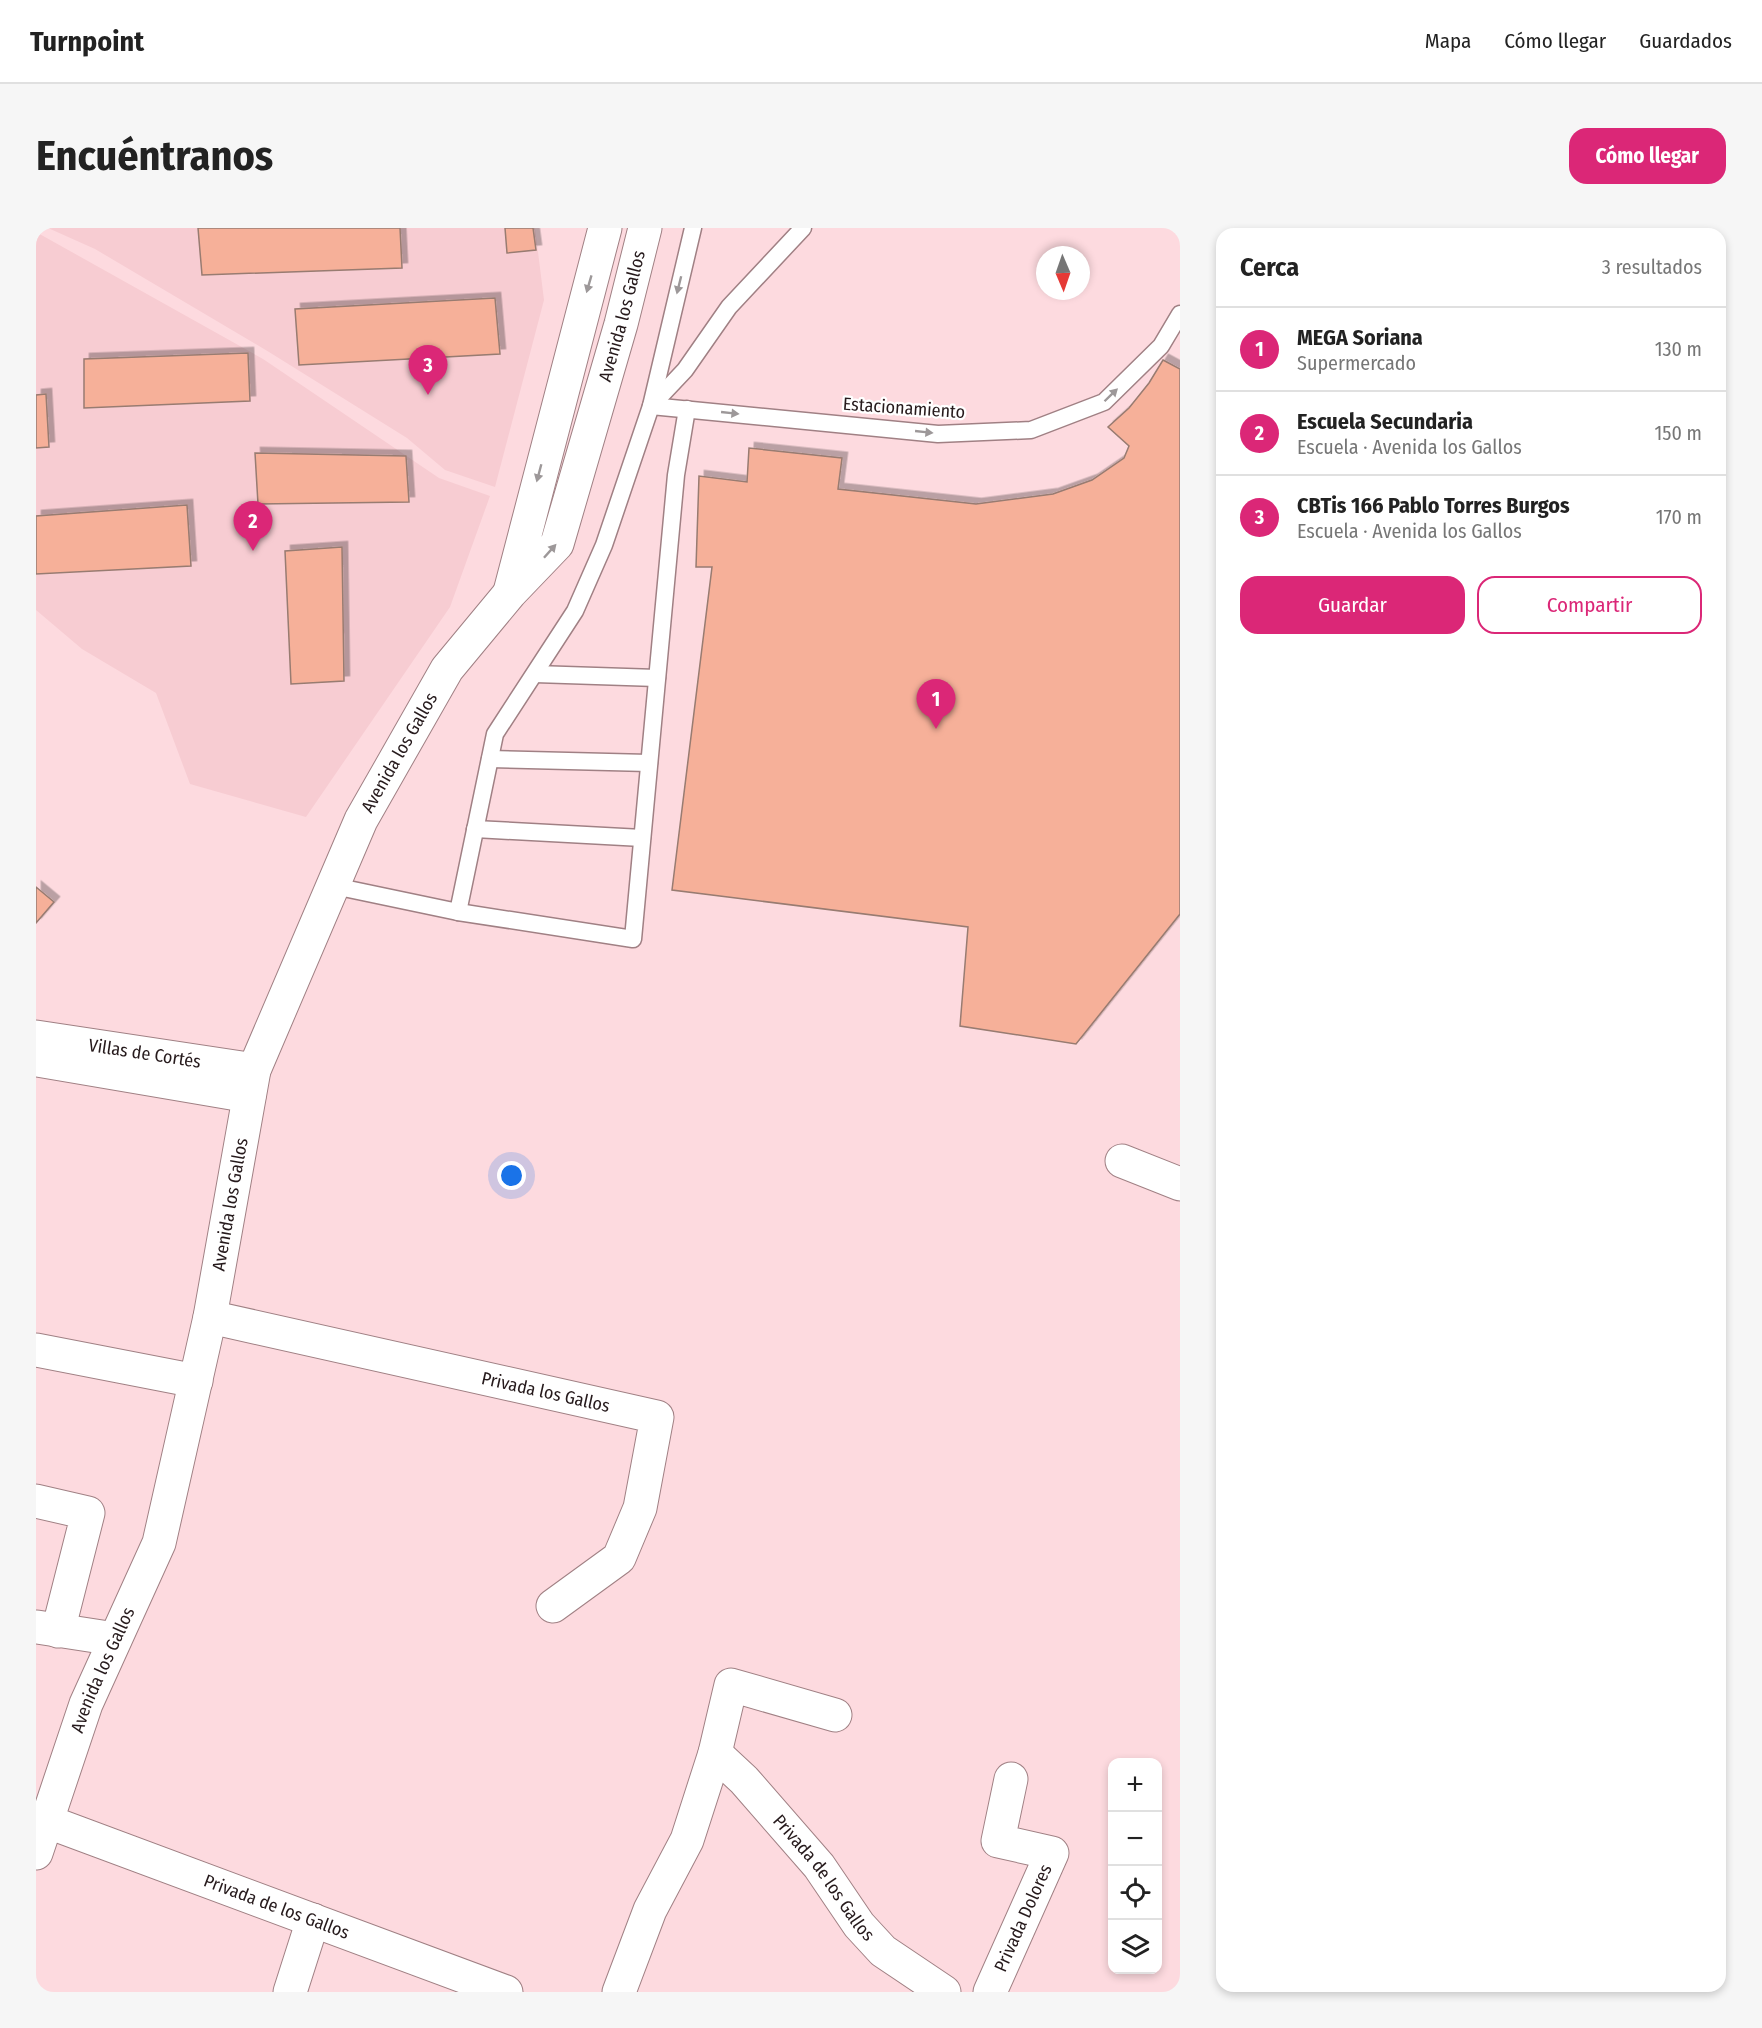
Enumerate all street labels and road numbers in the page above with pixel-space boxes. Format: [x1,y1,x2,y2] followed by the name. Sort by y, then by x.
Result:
[594,248,650,384] street label: Avenida los Gallos
[842,393,966,423] street label: Estacionamiento
[356,688,442,817] street label: Avenida los Gallos
[87,1034,203,1073] street label: Villas de Cortés
[207,1136,253,1273] street label: Avenida los Gallos
[479,1367,612,1417] street label: Privada los Gallos
[66,1603,140,1735] street label: Avenida los Gallos
[768,1810,879,1946] street label: Privada de los Gallos
[989,1860,1057,1975] street label: Privada Dolores
[201,1870,353,1944] street label: Privada de los Gallos

